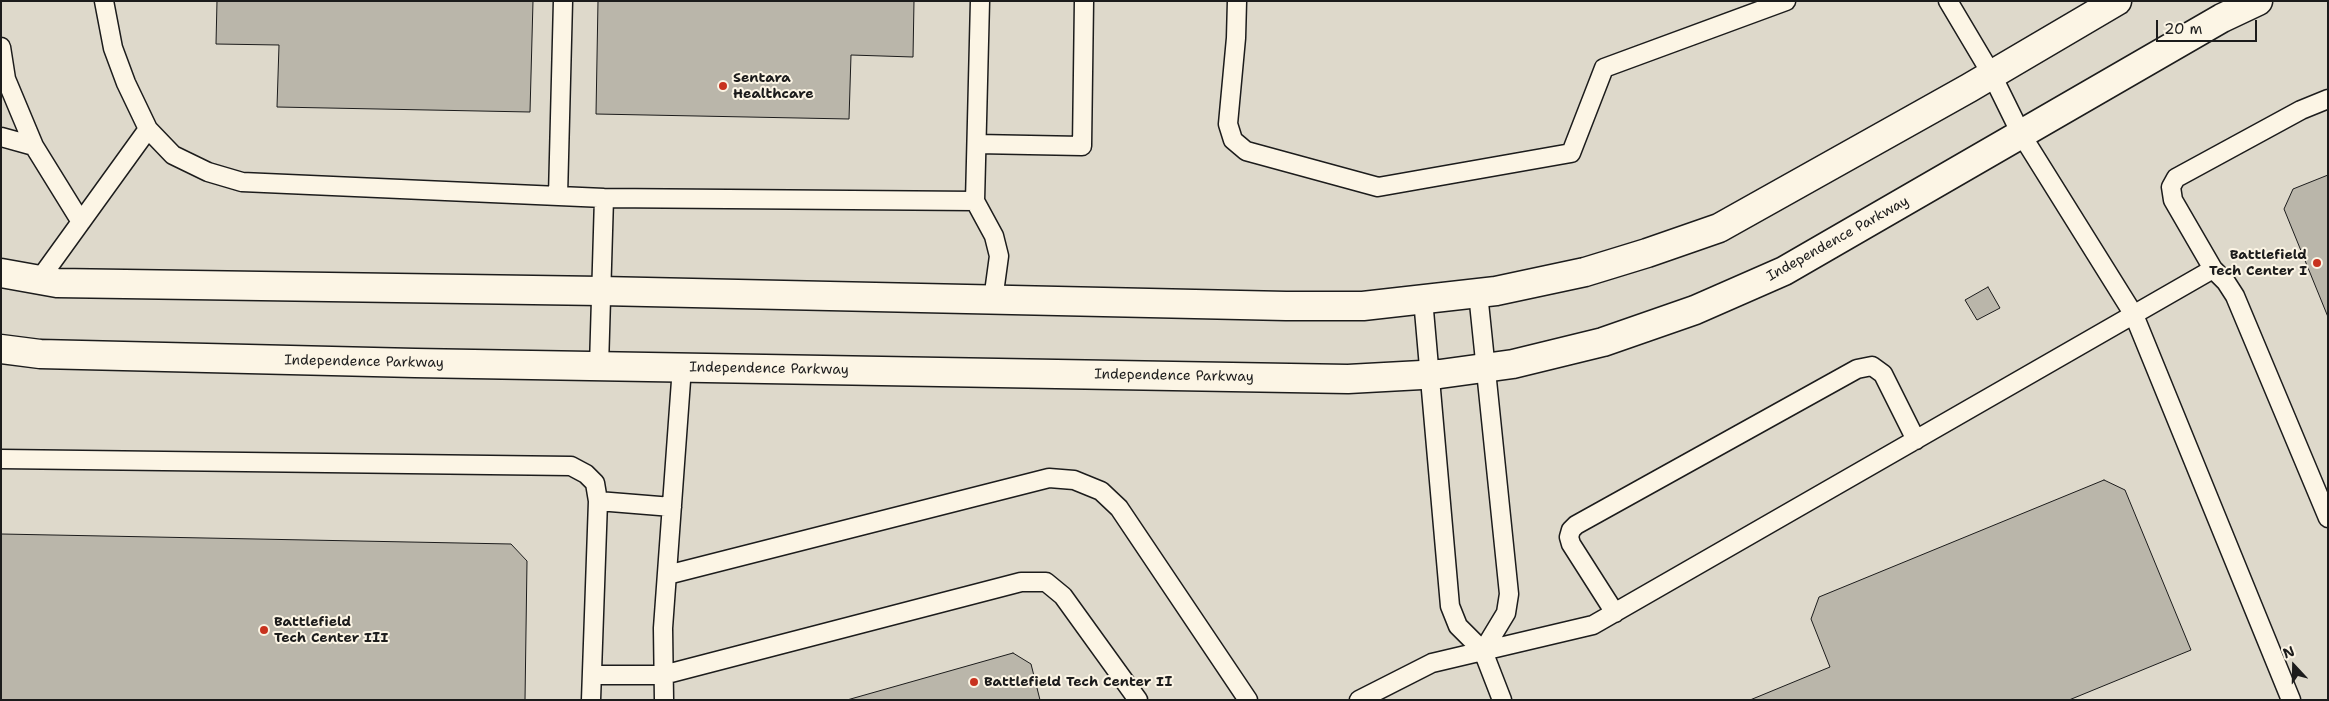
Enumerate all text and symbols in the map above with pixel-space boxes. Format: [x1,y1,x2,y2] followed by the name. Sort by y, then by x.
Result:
[2159,10,2260,42] scale bar
[2164,19,2203,39] text: 20 m
[733,70,814,102] place label: Sentara Healthcare
[717,80,729,92] marker: Sentara Healthcare
[1764,193,1912,285] street label: Independence Parkway
[2209,247,2307,280] place label: Battlefield Tech Center I
[2311,257,2323,269] marker: Battlefield Tech Center I
[284,352,444,372] street label: Independence Parkway
[689,359,849,379] street label: Independence Parkway
[1094,366,1254,386] street label: Independence Parkway
[274,614,388,646] place label: Battlefield Tech Center III
[258,624,270,636] marker: Battlefield Tech Center III
[2269,641,2319,691] north arrow
[2280,642,2297,662] text: N
[984,674,1172,690] place label: Battlefield Tech Center II
[968,676,980,688] marker: Battlefield Tech Center II

